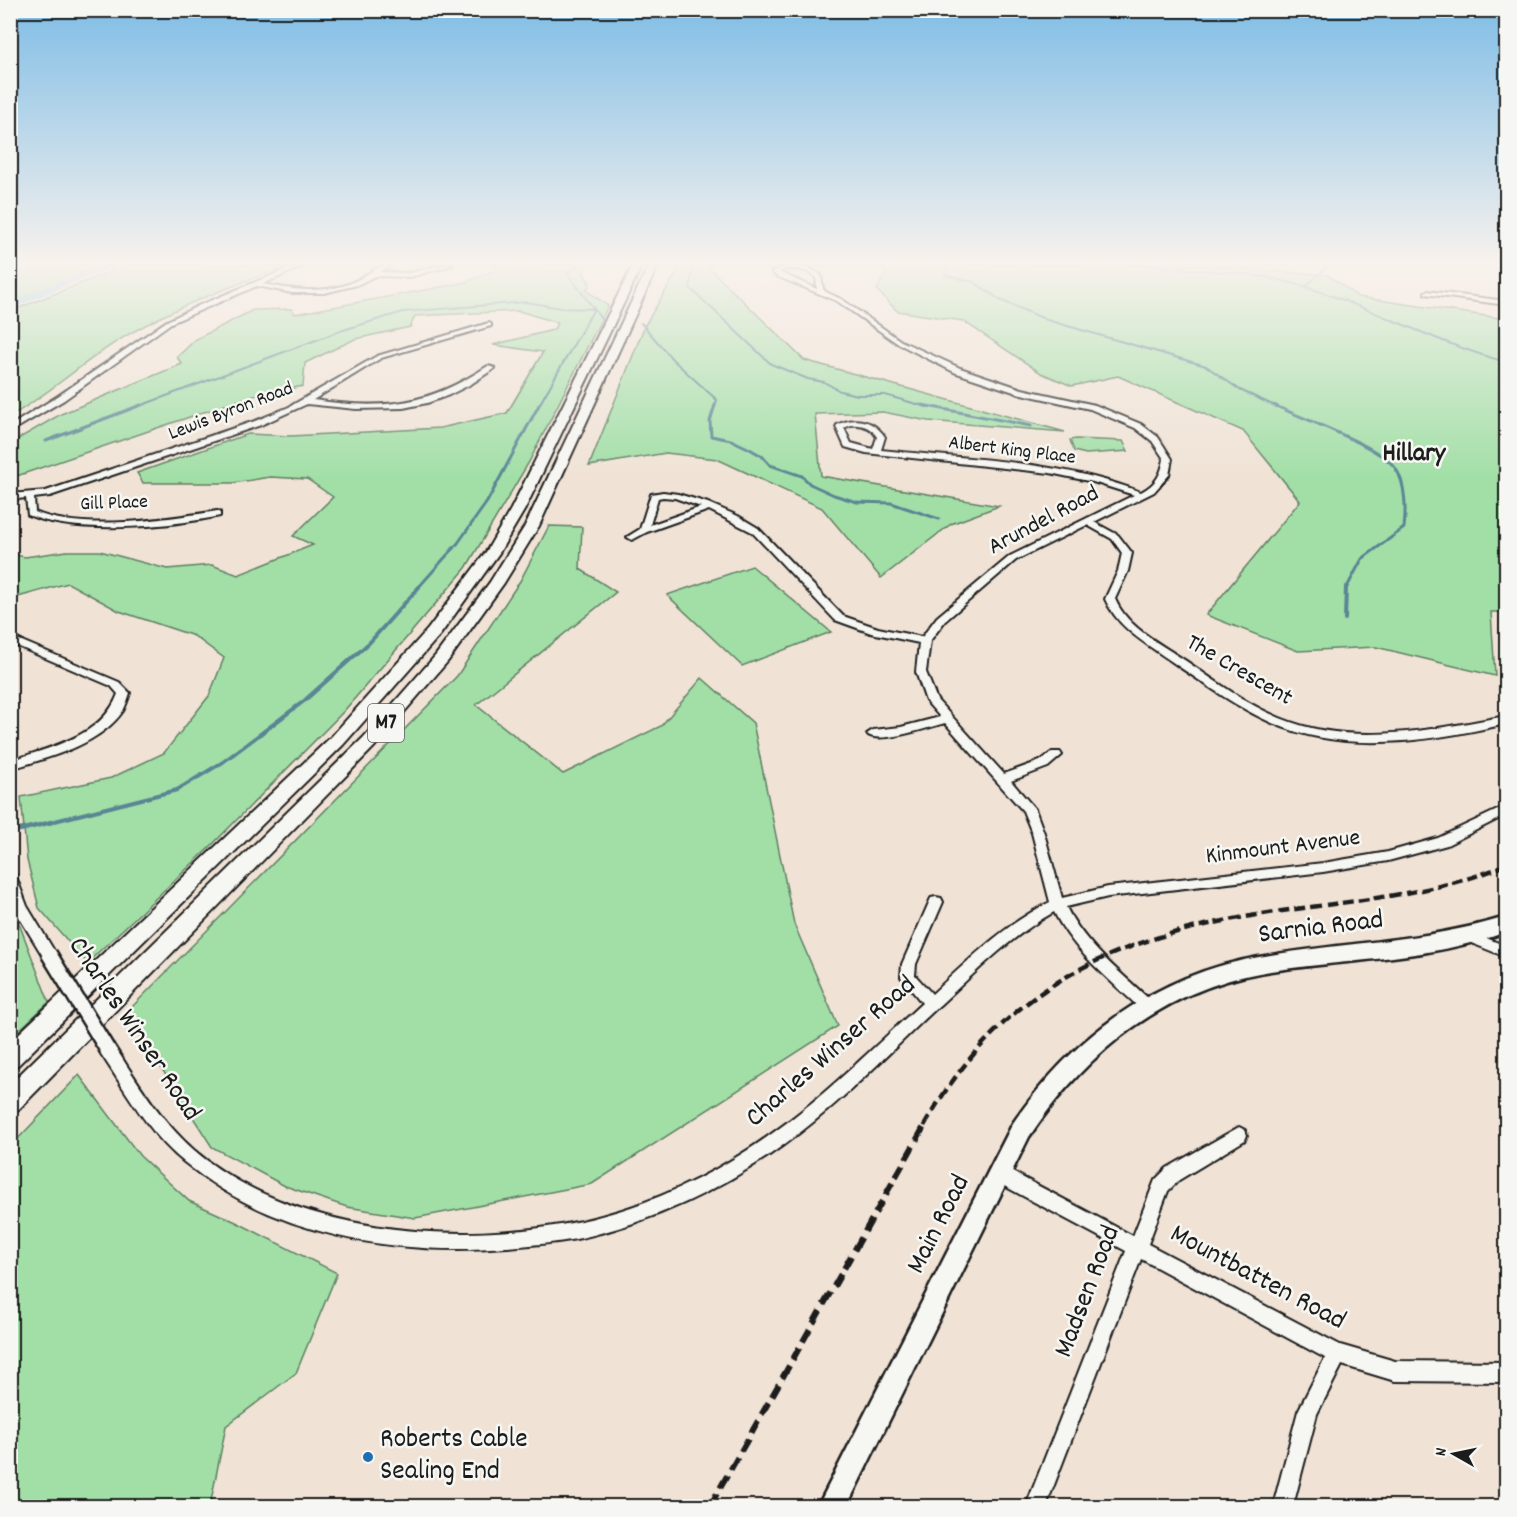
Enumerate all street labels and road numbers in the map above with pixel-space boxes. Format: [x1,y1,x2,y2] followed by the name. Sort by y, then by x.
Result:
[165,375,297,449] street label: Lewis Byron Road
[947,429,1077,473] street label: Albert King Place
[982,478,1106,564] street label: Arundel Road
[80,489,149,519] street label: Gill Place
[1179,627,1299,715] street label: The Crescent
[368,704,404,742] road number: M7
[1204,822,1362,874] street label: Kinmount Avenue
[1256,901,1386,957] street label: Sarnia Road
[56,930,210,1130] street label: Charles Winser Road
[738,967,926,1139] street label: Charles Winser Road
[898,1169,982,1281] street label: Main Road
[1162,1216,1352,1342] street label: Mountbatten Road
[1046,1220,1132,1364] street label: Madsen Road

